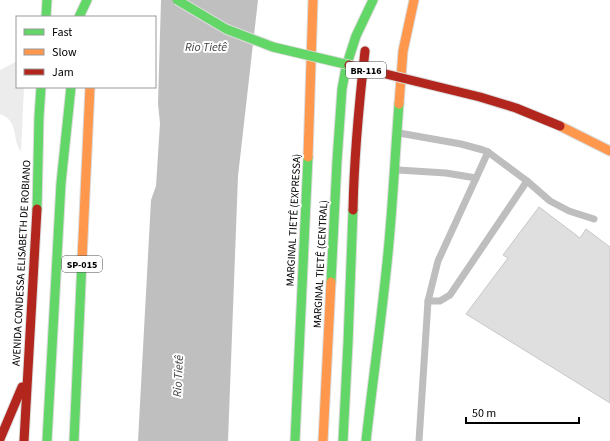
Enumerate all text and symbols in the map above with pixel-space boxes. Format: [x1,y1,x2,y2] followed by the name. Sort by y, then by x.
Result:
[16,16,156,88] legend
[52,24,72,41] text: Fast
[185,39,227,56] water label: Rio Tietê
[52,44,77,61] text: Slow
[346,62,386,78] road number: BR-116
[52,64,74,81] text: Jam
[283,153,304,287] street label: MARGINAL TIETÊ (EXPRESSA)
[9,160,34,366] street label: AVENIDA CONDESSA ELISABETH DE ROBIANO
[310,200,331,328] street label: MARGINAL TIETÊ (CENTRAL)
[62,256,102,272] road number: SP-015
[169,354,188,398] water label: Rio Tietê
[466,399,579,425] scale bar
[472,405,496,422] text: 50 m

